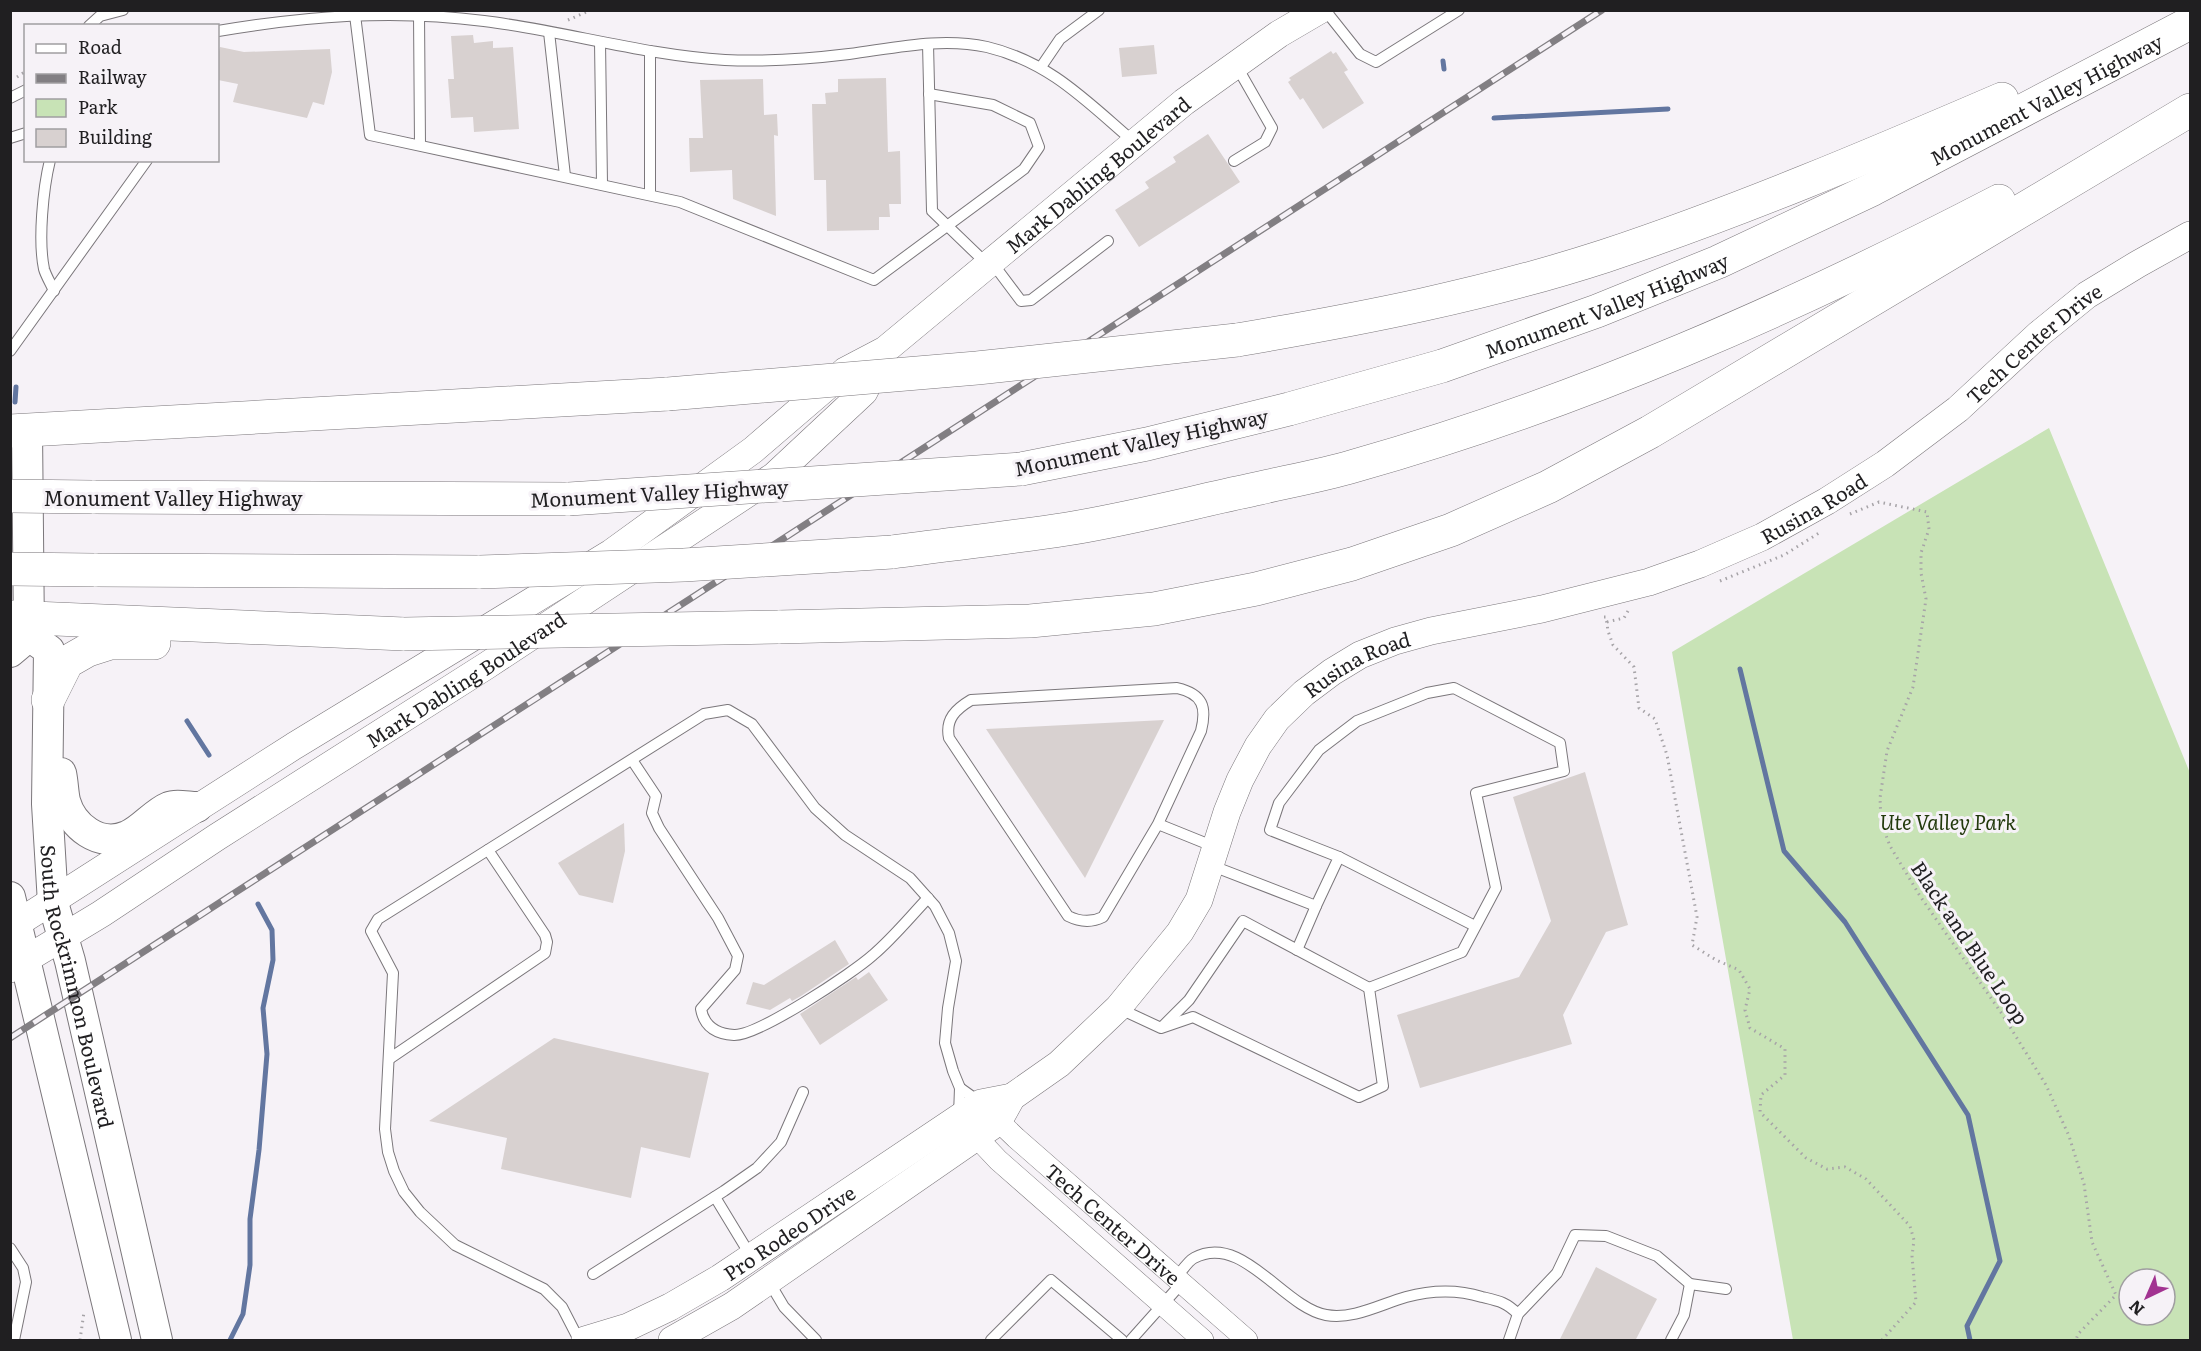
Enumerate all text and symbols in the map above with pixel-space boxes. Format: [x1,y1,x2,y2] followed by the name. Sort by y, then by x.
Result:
[24,24,219,162] legend
[1924,25,2168,172] street label: Monument Valley Highway
[78,33,122,60] text: Road
[78,63,147,90] text: Railway
[998,88,1196,260] street label: Mark Dabling Boulevard
[78,93,119,120] text: Park
[78,123,153,150] text: Building
[1480,244,1734,365] street label: Monument Valley Highway
[1958,275,2107,410] street label: Tech Center Drive
[1011,399,1271,483] street label: Monument Valley Highway
[1754,465,1872,550] street label: Rusina Road
[529,470,790,514] street label: Monument Valley Highway
[44,482,303,512] street label: Monument Valley Highway
[359,603,571,754] street label: Mark Dabling Boulevard
[1296,623,1413,704] street label: Rusina Road
[1880,806,2016,836] park label: Ute Valley Park
[34,844,123,1131] street label: South Rockrimmon Boulevard
[1905,854,2037,1030] street label: Black and Blue Loop
[1039,1156,1188,1291] street label: Tech Center Drive
[717,1177,861,1287] street label: Pro Rodeo Drive
[2117,1267,2177,1327] north arrow
[2123,1295,2149,1322] text: N

